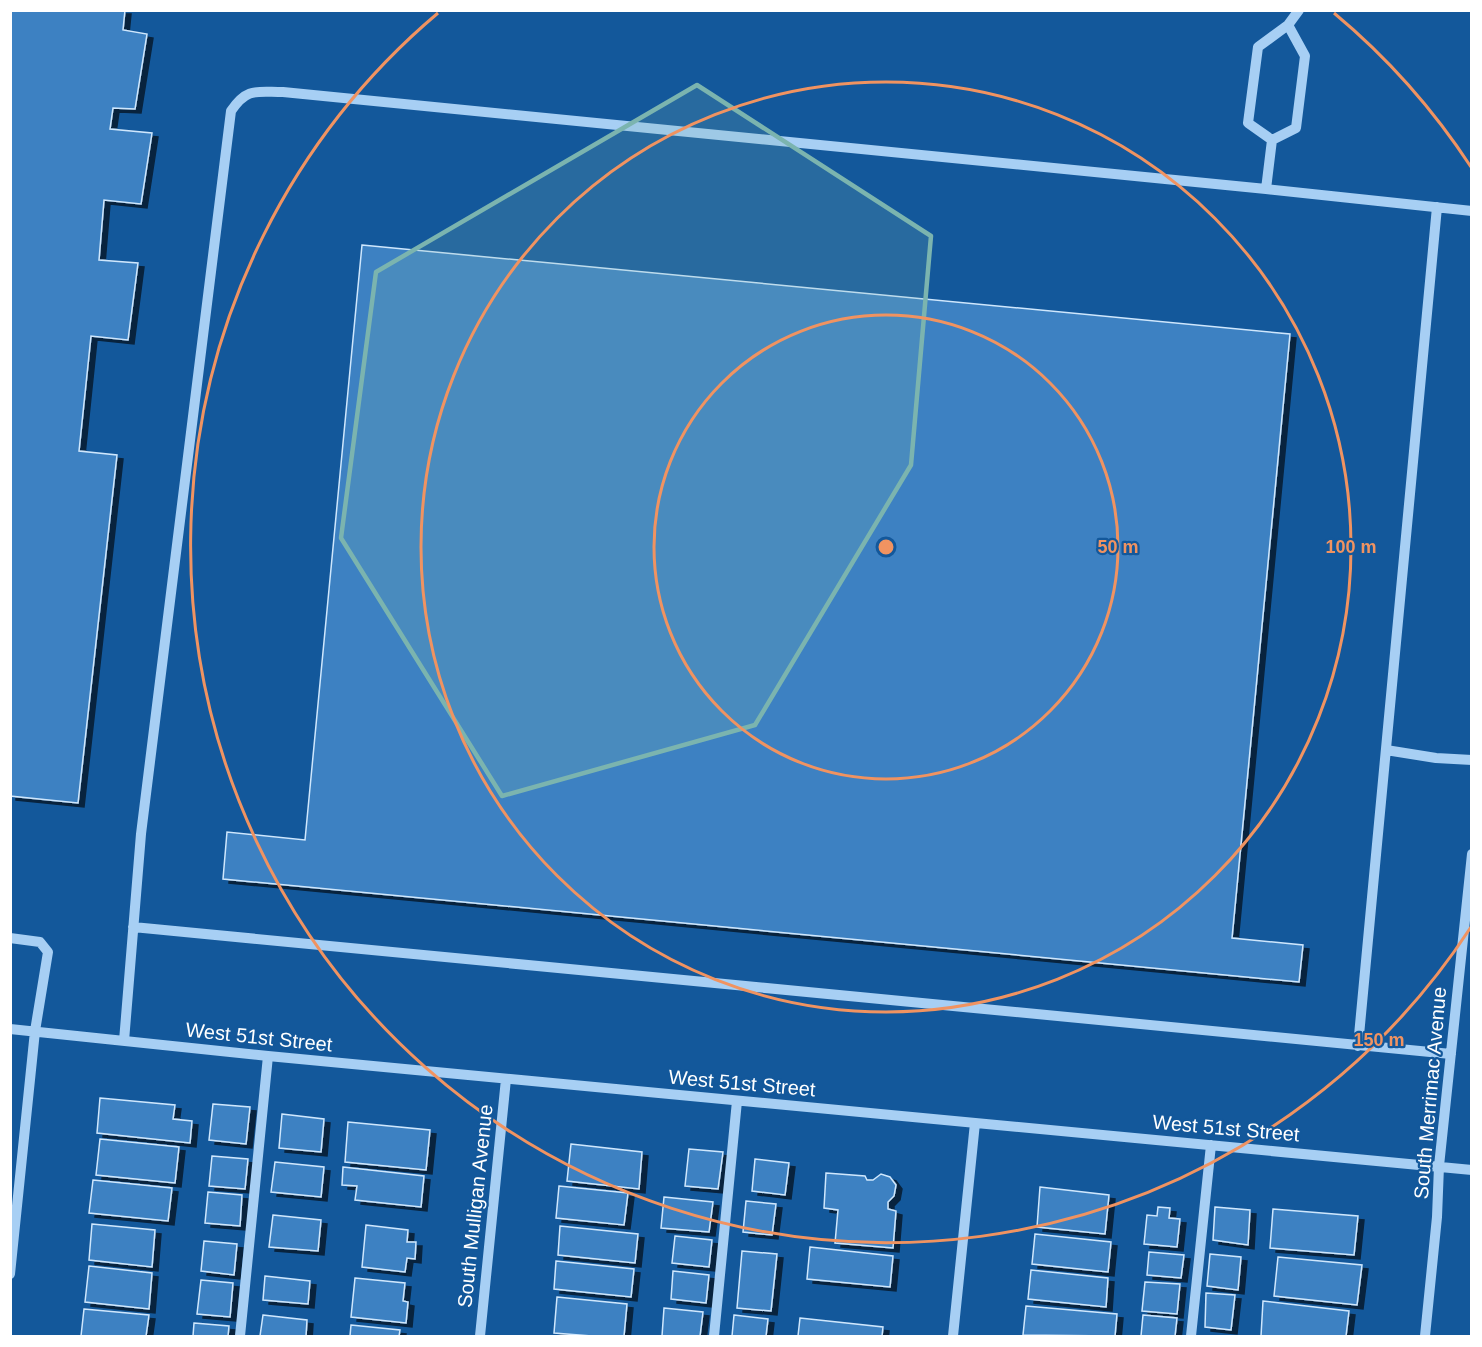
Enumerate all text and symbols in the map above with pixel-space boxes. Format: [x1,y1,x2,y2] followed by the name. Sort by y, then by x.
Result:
[876,537,896,557] centre of rings
[1097,537,1139,557] text: 50 m
[1325,537,1377,557] text: 100 m
[1410,986,1450,1200] street label: South Merrimac Avenue
[185,1018,334,1056] street label: West 51st Street
[1353,1030,1405,1050] text: 150 m
[668,1066,817,1100] street label: West 51st Street
[453,1103,497,1309] street label: South Mulligan Avenue
[1152,1111,1301,1145] street label: West 51st Street

